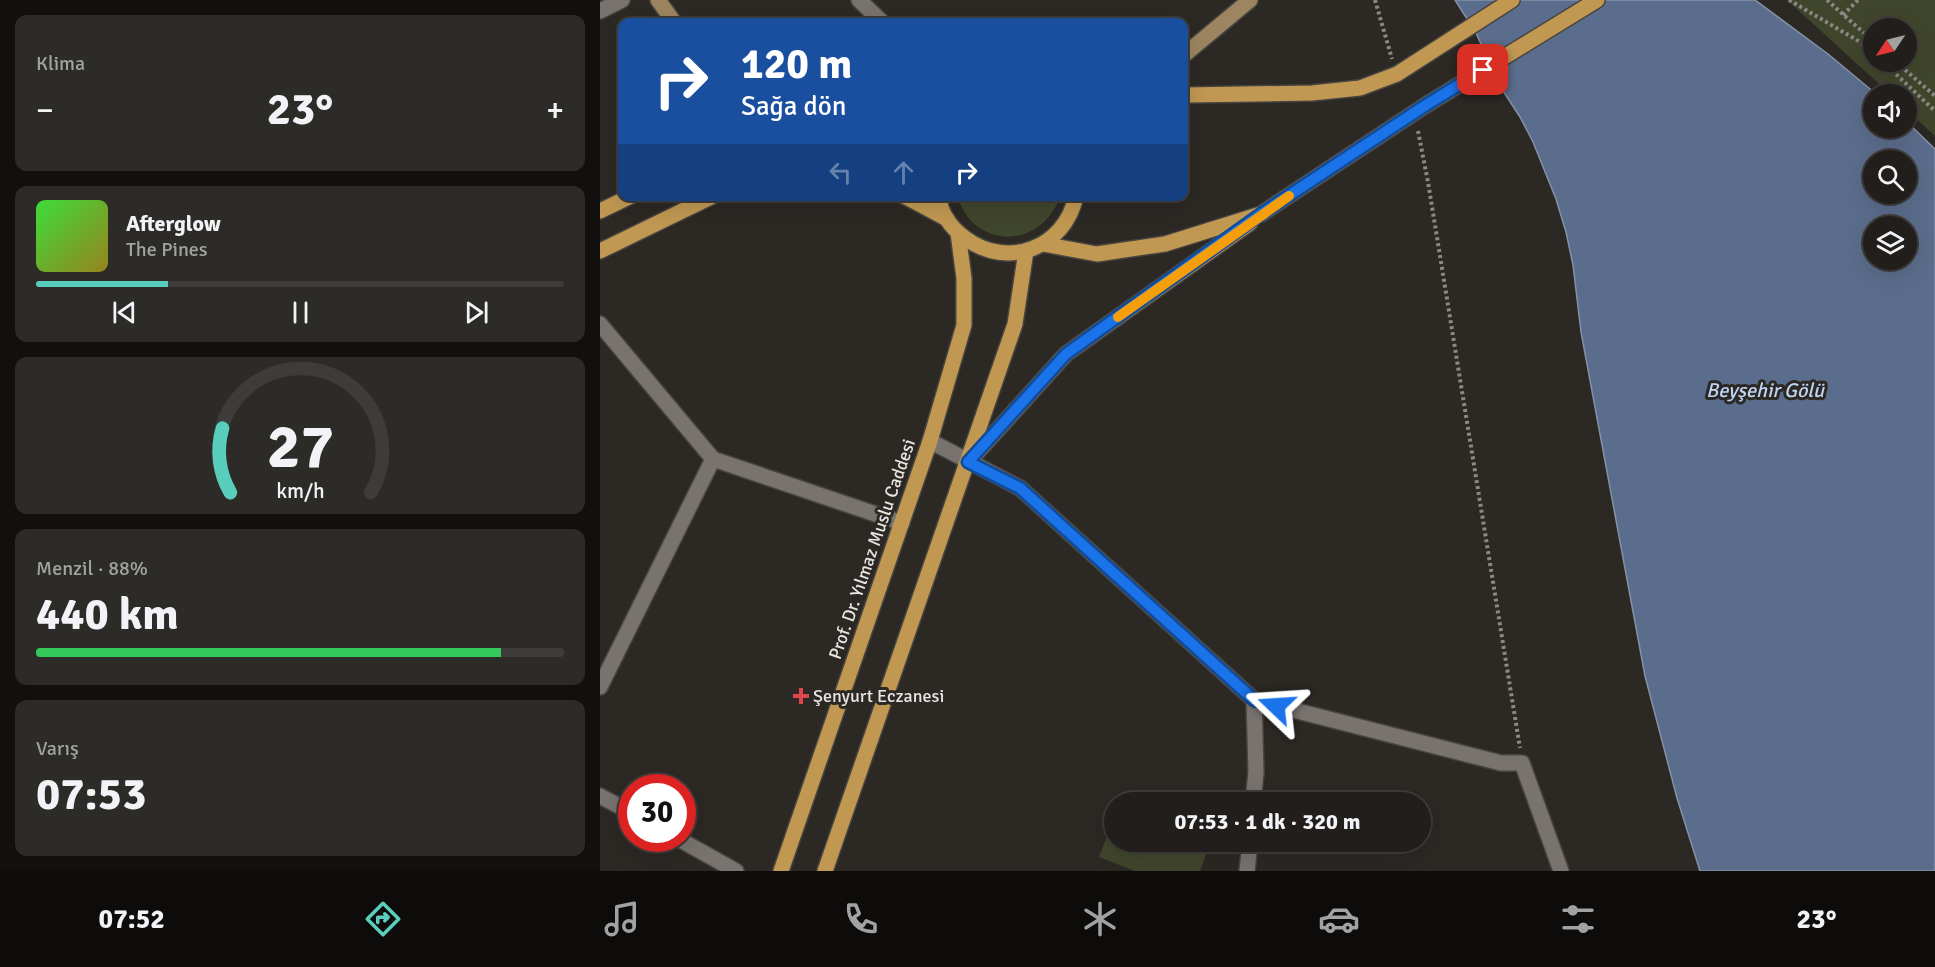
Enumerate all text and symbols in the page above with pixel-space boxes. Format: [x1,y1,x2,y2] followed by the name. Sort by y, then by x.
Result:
[1863,18,1917,72] north arrow
[1863,18,1917,270] map controls
[741,39,852,90] text: 120 m
[642,42,720,120] icon: right
[1457,44,1508,95] pin
[36,51,85,76] text: Klima
[1466,53,1499,86] icon: arrive
[267,82,333,137] text: 23°
[1863,84,1917,138] button: sound
[36,90,54,131] text: −
[546,90,564,131] text: +
[741,90,847,123] text: Sağa dön
[1863,150,1917,204] button: search
[824,156,857,189] icon: left
[887,156,920,189] icon: ahead
[950,156,983,189] icon: right
[126,210,221,237] text: Afterglow
[1863,216,1917,270] button: layers
[126,237,208,262] text: The Pines
[108,296,141,329] icon: previous
[284,296,317,329] icon: pause
[460,296,493,329] icon: next
[1706,378,1825,403] water label: Beyşehir Gölü
[266,408,334,485] text: 27
[824,436,920,662] street label: Prof. Dr. Yılmaz Muslu Caddesi
[276,478,324,504] text: km/h
[36,556,148,581] text: Menzil · 88%
[36,587,179,642] text: 440 km
[1244,674,1308,738] position arrow
[813,685,944,707] place label: Şenyurt Eczanesi
[794,689,808,703] marker: Şenyurt Eczanesi
[36,736,79,761] text: Varış
[36,767,146,822] text: 07:53
[618,774,696,852] speed limit sign: 30
[1174,808,1361,835] text: 07:53 · 1 dk · 320 m
[362,898,404,940] icon: directions
[601,898,643,940] icon: music
[840,898,882,940] icon: phone
[1079,898,1121,940] icon: climate
[1318,898,1360,940] icon: car
[1557,898,1599,940] icon: filters
[99,903,165,936] text: 07:52
[1796,903,1836,936] text: 23°

